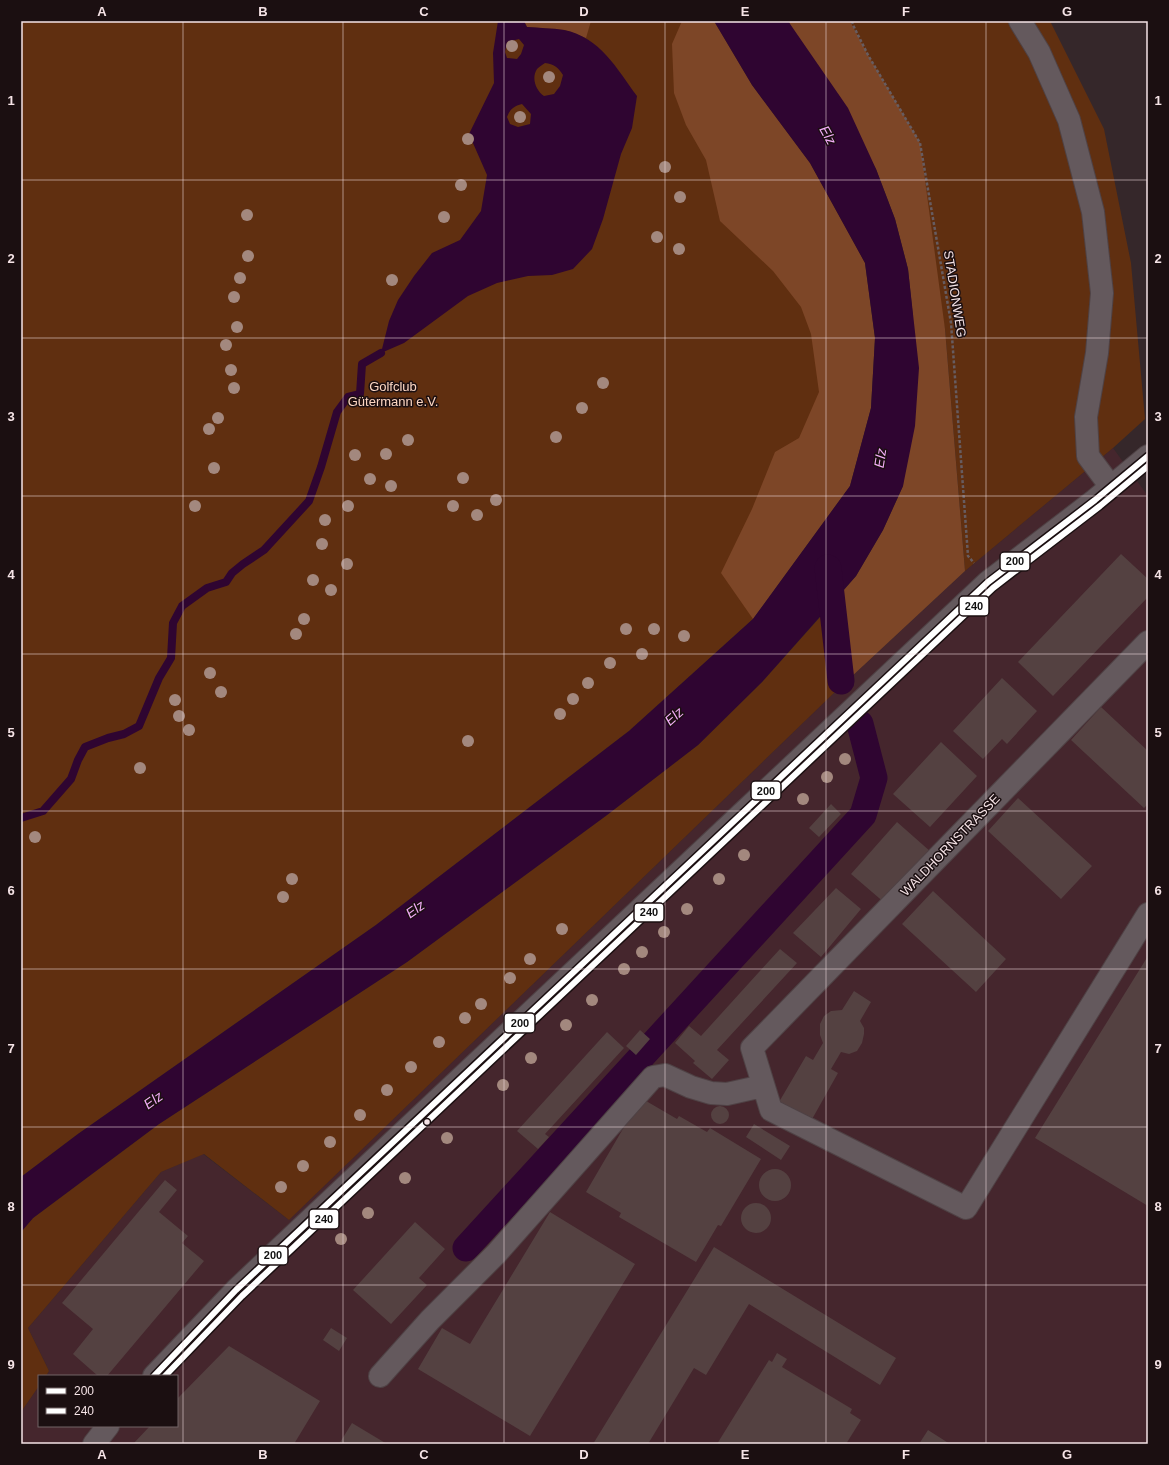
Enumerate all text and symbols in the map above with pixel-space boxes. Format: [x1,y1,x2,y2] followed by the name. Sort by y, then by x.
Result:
[97,4,107,19] text: A
[258,4,268,19] text: B
[419,4,429,19] text: C
[579,4,589,19] text: D
[741,4,750,19] text: E
[902,4,910,19] text: F
[1062,4,1072,19] text: G
[7,93,15,108] text: 1
[1154,93,1162,108] text: 1
[816,123,840,147] water label: Elz
[941,249,969,339] street label: STADIONWEG
[7,251,15,266] text: 2
[1154,251,1162,266] text: 2
[348,379,438,409] park label: Golfclub Gütermann e.V.
[7,409,15,424] text: 3
[1154,409,1162,424] text: 3
[871,447,889,469] water label: Elz
[1000,552,1030,571] line badge: 200
[1006,555,1024,567] text: 200
[7,567,15,582] text: 4
[1154,567,1162,582] text: 4
[959,596,989,616] line badge: 240
[965,600,983,612] text: 240
[661,704,687,728] water label: Elz
[7,725,15,740] text: 5
[1154,725,1162,740] text: 5
[751,781,781,800] line badge: 200
[757,785,775,797] text: 200
[897,791,1003,899] street label: WALDHORNSTRASSE
[7,883,15,898] text: 6
[1154,883,1162,898] text: 6
[402,897,428,921] water label: Elz
[634,903,664,922] line badge: 240
[640,906,658,918] text: 240
[504,1013,535,1033] line badge: 200
[511,1017,529,1029] text: 200
[7,1041,15,1056] text: 7
[1154,1041,1162,1056] text: 7
[140,1088,166,1112] water label: Elz
[422,1117,432,1127] unlabelled marker
[7,1199,15,1214] text: 8
[1154,1199,1162,1214] text: 8
[309,1209,339,1229] line badge: 240
[315,1213,333,1225] text: 240
[258,1246,288,1265] line badge: 200
[264,1249,282,1261] text: 200
[7,1357,15,1372] text: 9
[1154,1357,1162,1372] text: 9
[38,1375,178,1427] legend
[74,1384,94,1398] text: 200
[74,1404,94,1418] text: 240
[97,1447,107,1462] text: A
[258,1447,268,1462] text: B
[419,1447,429,1462] text: C
[579,1447,589,1462] text: D
[741,1447,750,1462] text: E
[902,1447,910,1462] text: F
[1062,1447,1072,1462] text: G

